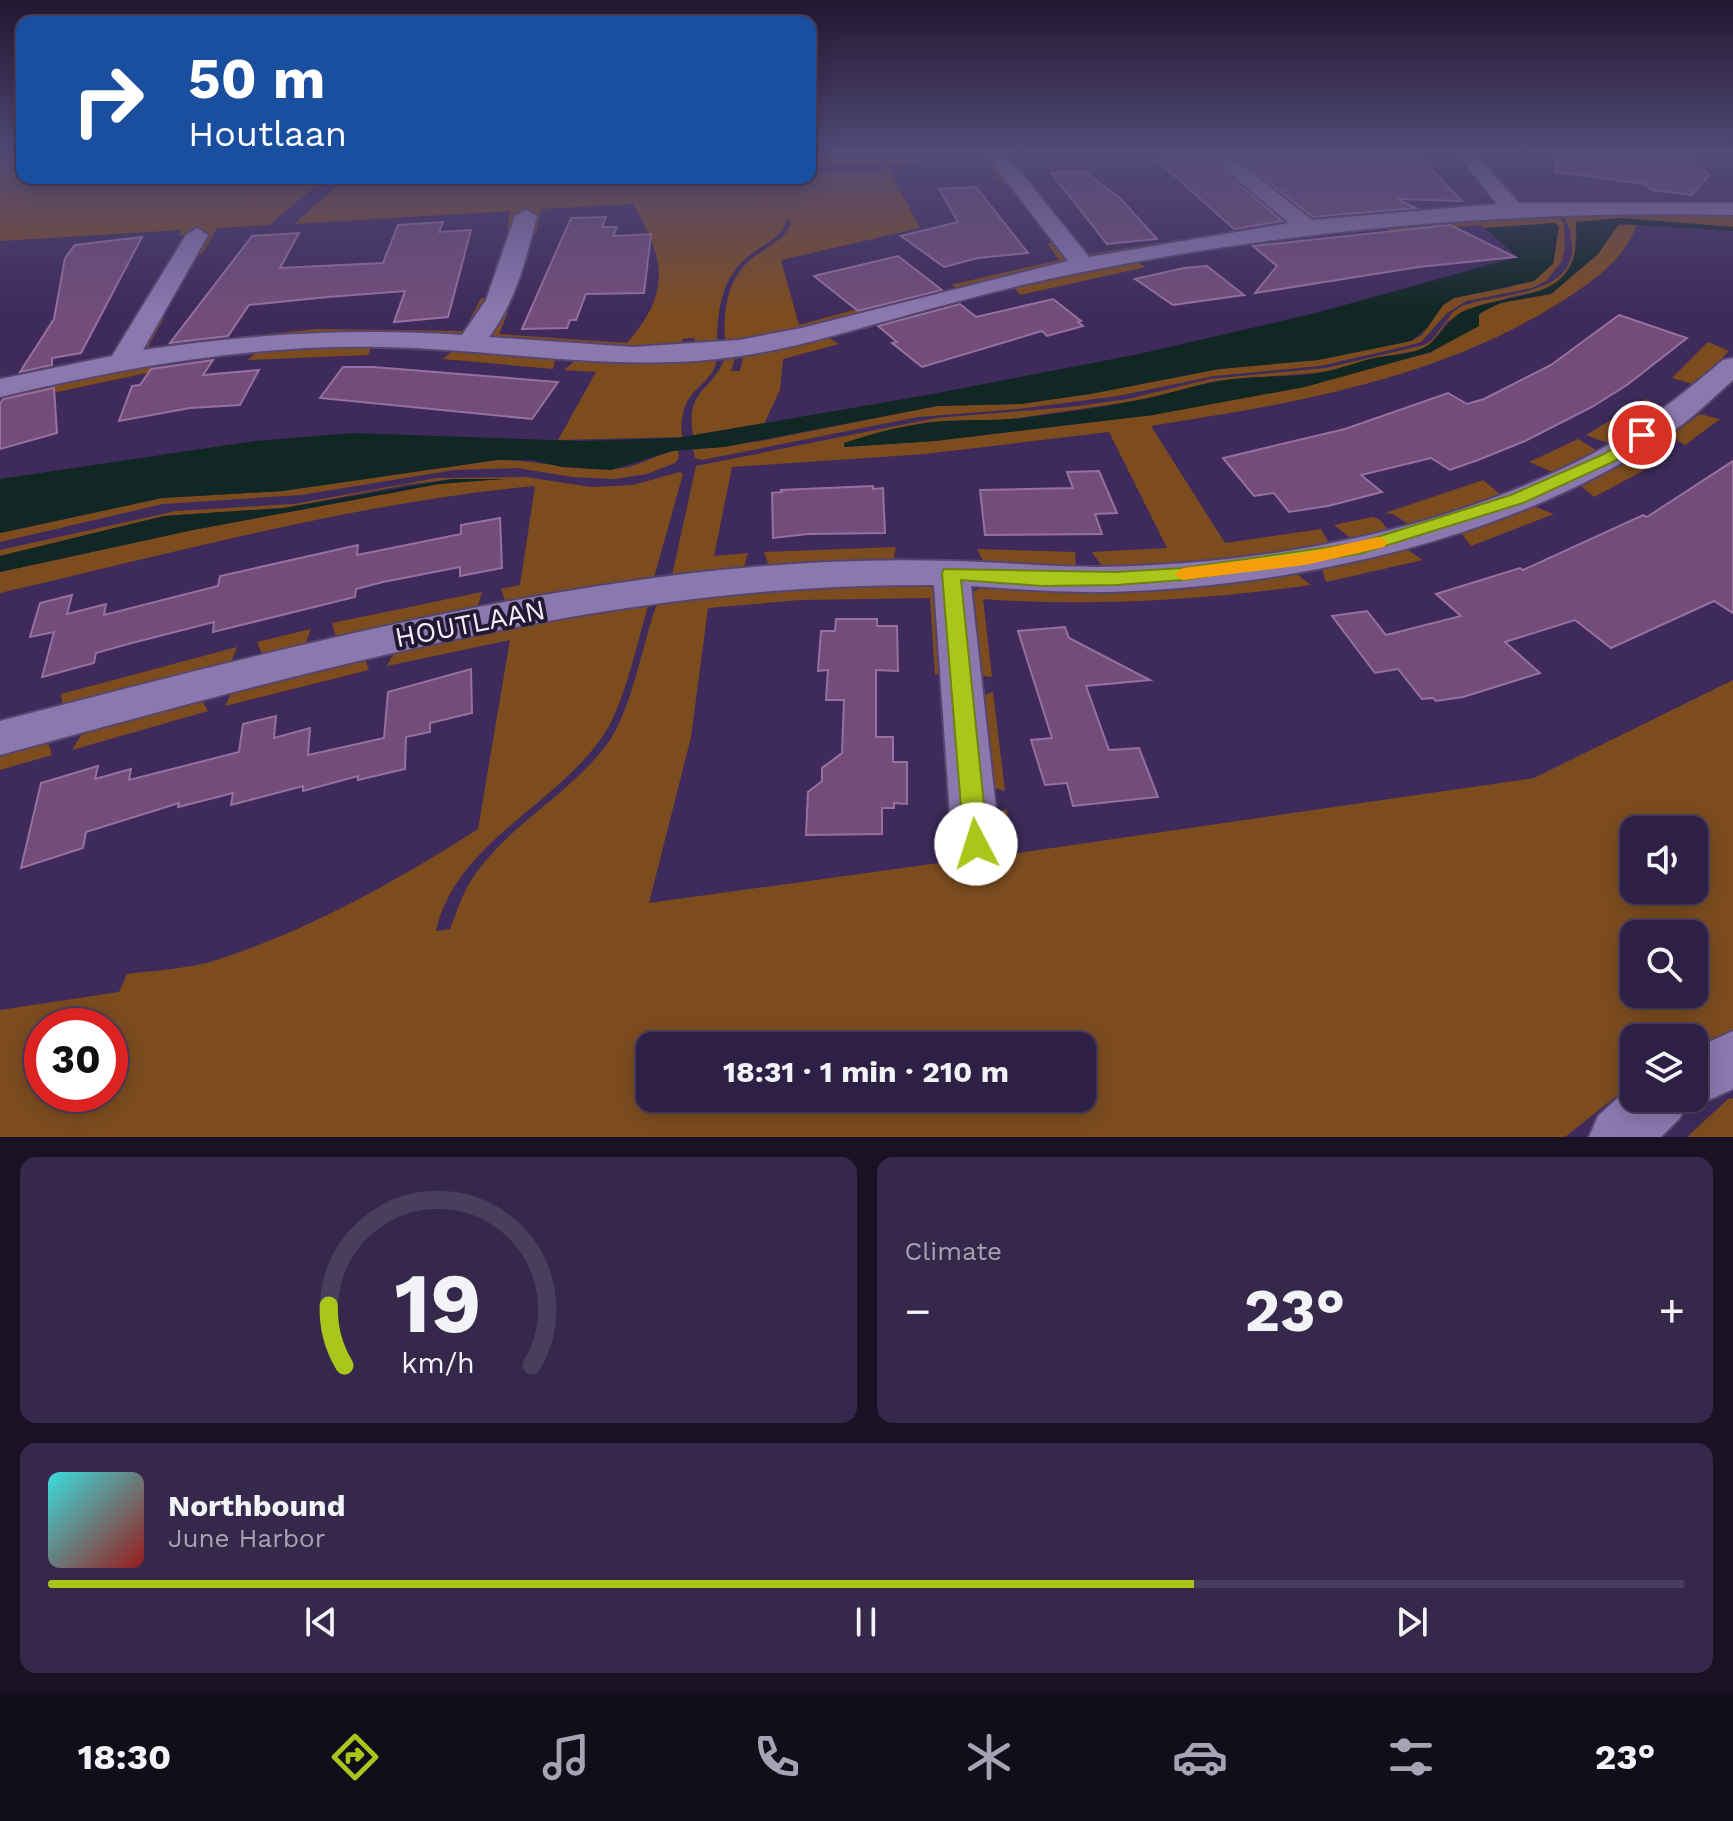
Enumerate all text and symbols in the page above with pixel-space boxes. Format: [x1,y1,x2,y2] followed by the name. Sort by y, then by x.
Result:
[188,46,325,112] text: 50 m
[56,48,160,152] icon: right
[188,113,347,155] text: Houtlaan
[1608,401,1676,469] pin
[1620,413,1664,457] icon: arrive
[392,593,548,654] street label: HOUTLAAN
[934,802,1018,886] position arrow
[1620,816,1708,1112] map controls
[1620,816,1708,904] button: sound
[1620,920,1708,1008] button: search
[24,1008,128,1112] speed limit sign: 30
[1620,1024,1708,1112] button: layers
[723,1054,1009,1089] text: 18:31 · 1 min · 210 m
[905,1236,1002,1266] text: Climate
[395,1255,482,1352] text: 19
[1244,1275,1345,1346] text: 23°
[905,1285,931,1337] text: −
[1658,1285,1685,1337] text: +
[401,1346,475,1380] text: km/h
[168,1488,345,1523] text: Northbound
[168,1523,325,1553] text: June Harbor
[299,1600,343,1644] icon: previous
[844,1600,888,1644] icon: pause
[1390,1600,1434,1644] icon: next
[327,1729,383,1785] icon: directions
[538,1729,594,1785] icon: music
[749,1729,805,1785] icon: phone
[961,1729,1017,1785] icon: climate
[1172,1729,1228,1785] icon: car
[1383,1729,1439,1785] icon: filters
[78,1736,171,1778] text: 18:30
[1595,1736,1655,1778] text: 23°

